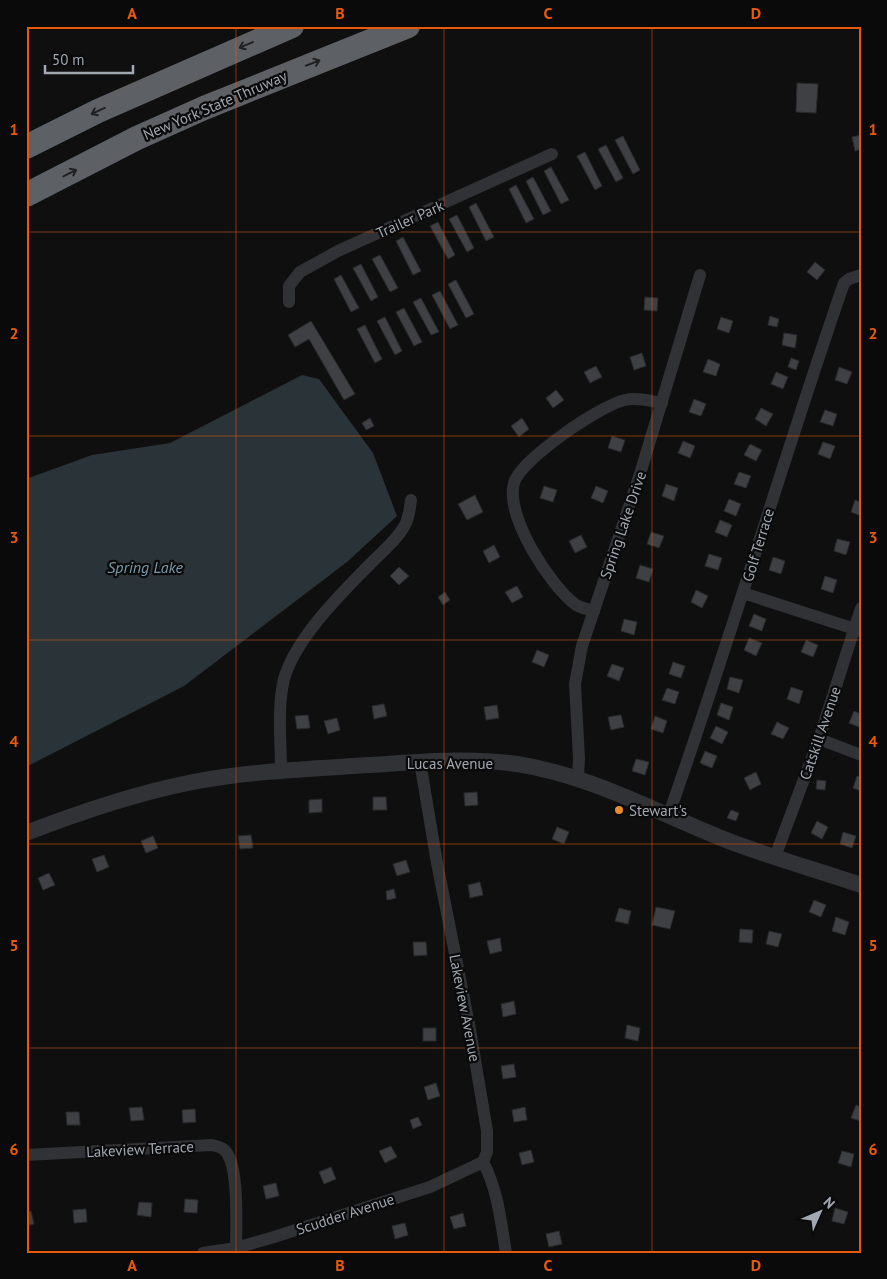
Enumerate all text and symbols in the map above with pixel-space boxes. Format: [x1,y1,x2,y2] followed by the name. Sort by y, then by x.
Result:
[127,3,137,23] text: A
[335,3,345,23] text: B
[544,3,553,23] text: C
[751,3,761,23] text: D
[239,40,254,50] one-way arrow
[45,42,132,74] scale bar
[52,50,85,69] text: 50 m
[305,58,320,67] one-way arrow
[140,66,290,144] street label: New York State Thruway
[91,107,106,117] one-way arrow
[9,119,19,139] text: 1
[868,119,878,139] text: 1
[62,168,77,178] one-way arrow
[373,195,447,242] street label: Trailer Park
[9,323,19,343] text: 2
[868,323,878,343] text: 2
[596,469,650,581] street label: Spring Lake Drive
[738,506,778,584] street label: Golf Terrace
[9,527,19,547] text: 3
[868,527,878,547] text: 3
[107,557,183,577] water label: Spring Lake
[795,684,845,782] street label: Catskill Avenue
[9,731,19,751] text: 4
[868,731,878,751] text: 4
[407,754,493,773] street label: Lucas Avenue
[629,801,687,820] place label: Stewart's
[613,804,625,816] marker: Stewart's
[9,935,19,955] text: 5
[868,935,878,955] text: 5
[445,953,485,1063] street label: Lakeview Avenue
[86,1137,194,1161] street label: Lakeview Terrace
[9,1139,19,1159] text: 6
[868,1139,878,1159] text: 6
[794,1186,844,1236] north arrow
[294,1189,396,1239] street label: Scudder Avenue
[820,1193,839,1212] text: N
[127,1255,137,1275] text: A
[335,1255,345,1275] text: B
[544,1255,553,1275] text: C
[751,1255,761,1275] text: D

